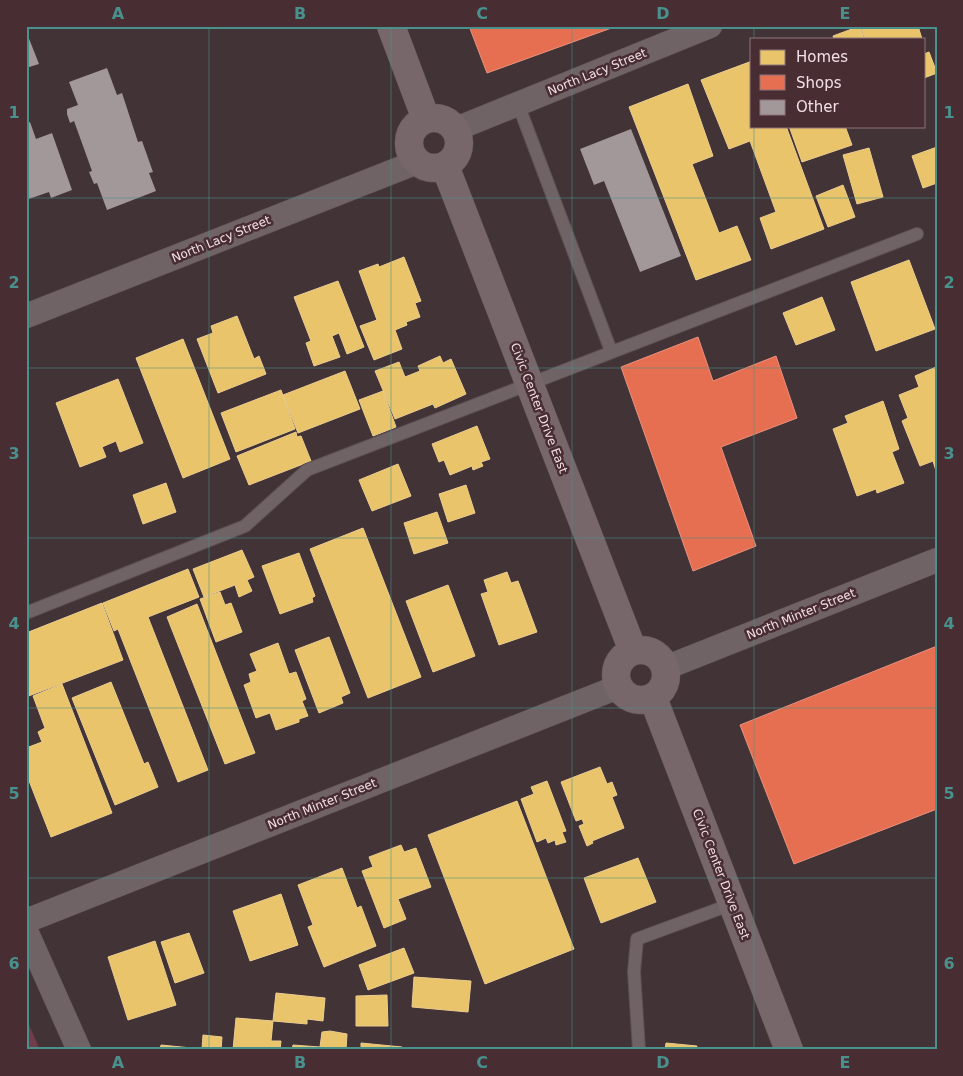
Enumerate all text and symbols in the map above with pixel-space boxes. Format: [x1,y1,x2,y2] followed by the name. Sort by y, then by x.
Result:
[112,4,125,23] text: A
[294,4,306,23] text: B
[476,4,488,23] text: C
[656,4,670,23] text: D
[840,4,850,23] text: E
[750,38,926,128] legend
[546,46,649,98] street label: North Lacy Street
[796,48,848,66] text: Homes
[796,74,842,92] text: Shops
[796,98,839,116] text: Other
[8,103,20,122] text: 1
[943,103,955,122] text: 1
[170,213,273,265] street label: North Lacy Street
[8,273,20,292] text: 2
[943,273,955,292] text: 2
[508,341,570,475] street label: Civic Center Drive East
[8,444,20,463] text: 3
[943,444,955,463] text: 3
[745,586,858,642] street label: North Minter Street
[8,614,20,633] text: 4
[943,614,955,633] text: 4
[266,776,379,832] street label: North Minter Street
[8,784,20,803] text: 5
[943,784,955,803] text: 5
[690,807,752,941] street label: Civic Center Drive East
[8,954,20,973] text: 6
[943,954,955,973] text: 6
[112,1053,125,1072] text: A
[294,1053,306,1072] text: B
[476,1053,488,1072] text: C
[656,1053,670,1072] text: D
[840,1053,850,1072] text: E

